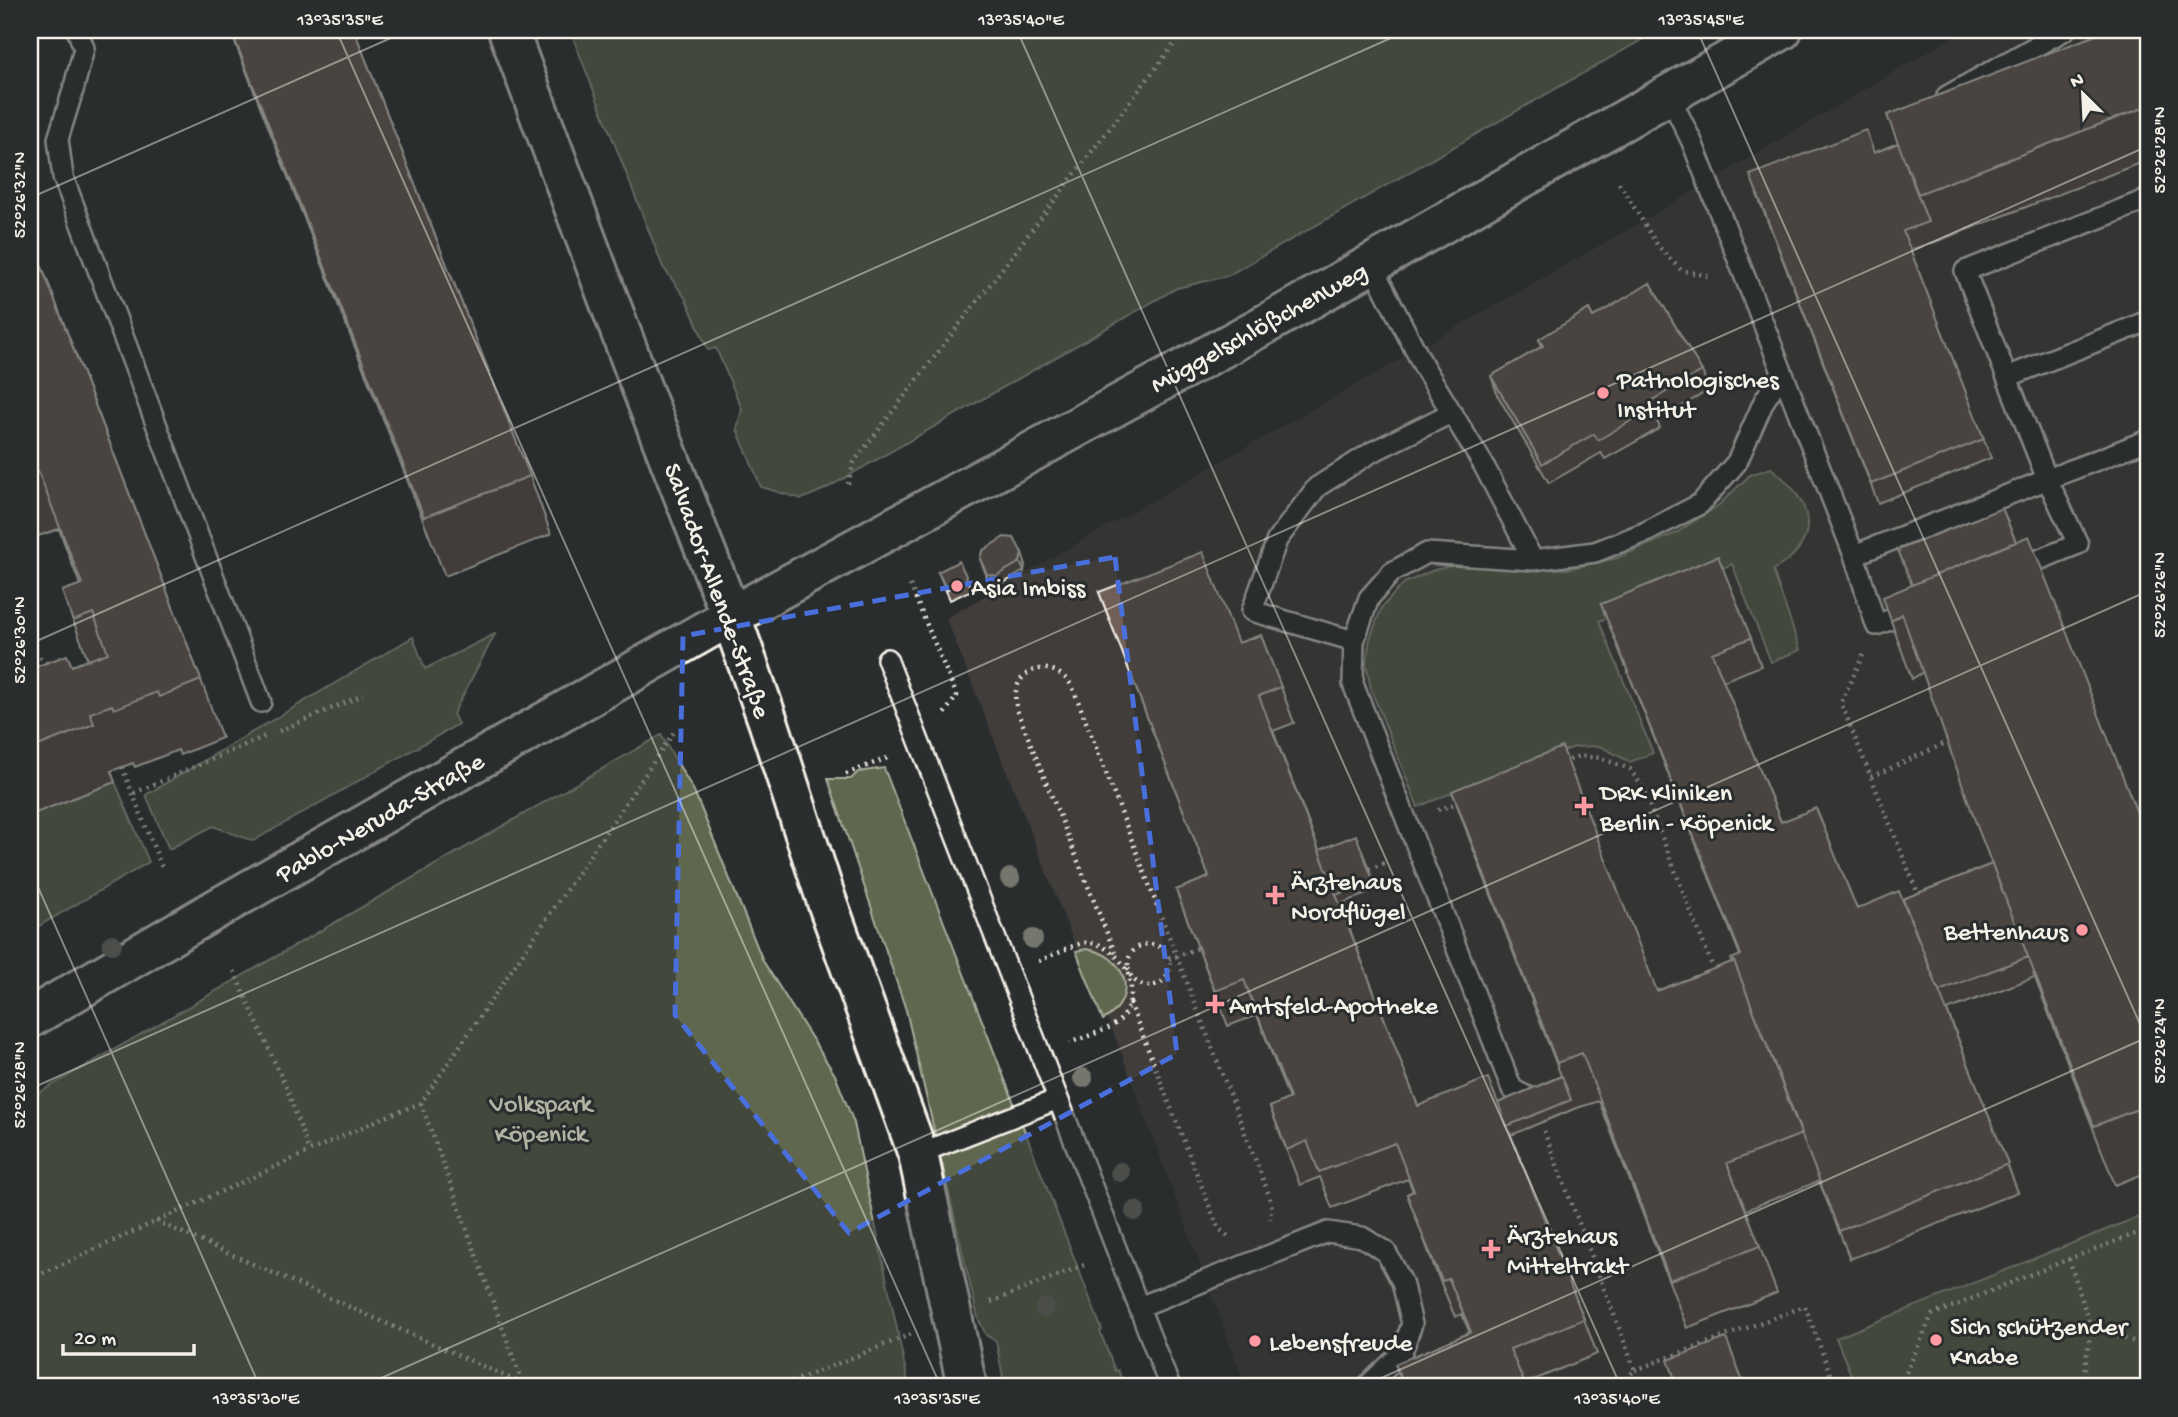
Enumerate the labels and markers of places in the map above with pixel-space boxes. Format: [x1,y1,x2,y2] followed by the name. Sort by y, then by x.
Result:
[1616,367,1780,428] place label: Pathologisches Institut
[1595,385,1611,401] marker: Pathologisches Institut
[971,575,1087,606] place label: Asia Imbiss
[949,578,965,594] marker: Asia Imbiss
[1598,780,1775,841] place label: DRK Kliniken Berlin - Köpenick
[1574,796,1594,816] marker: DRK Kliniken Berlin - Köpenick
[1291,869,1406,930] place label: Ärztehaus Nordflügel
[1265,885,1285,905] marker: Ärztehaus Nordflügel
[1943,919,2069,950] place label: Bettenhaus
[2074,922,2090,938] marker: Bettenhaus
[1229,993,1439,1024] place label: Amtsfeld-Apotheke
[1207,996,1223,1012] marker: Amtsfeld-Apotheke
[1507,1223,1630,1284] place label: Ärztehaus Mitteltrakt
[1481,1239,1501,1259] marker: Ärztehaus Mitteltrakt
[1950,1314,2130,1375] place label: Sich schützender Knabe
[1269,1330,1413,1361] place label: Lebensfreude
[1928,1332,1944,1348] marker: Sich schützender Knabe
[1247,1333,1263,1349] marker: Lebensfreude

